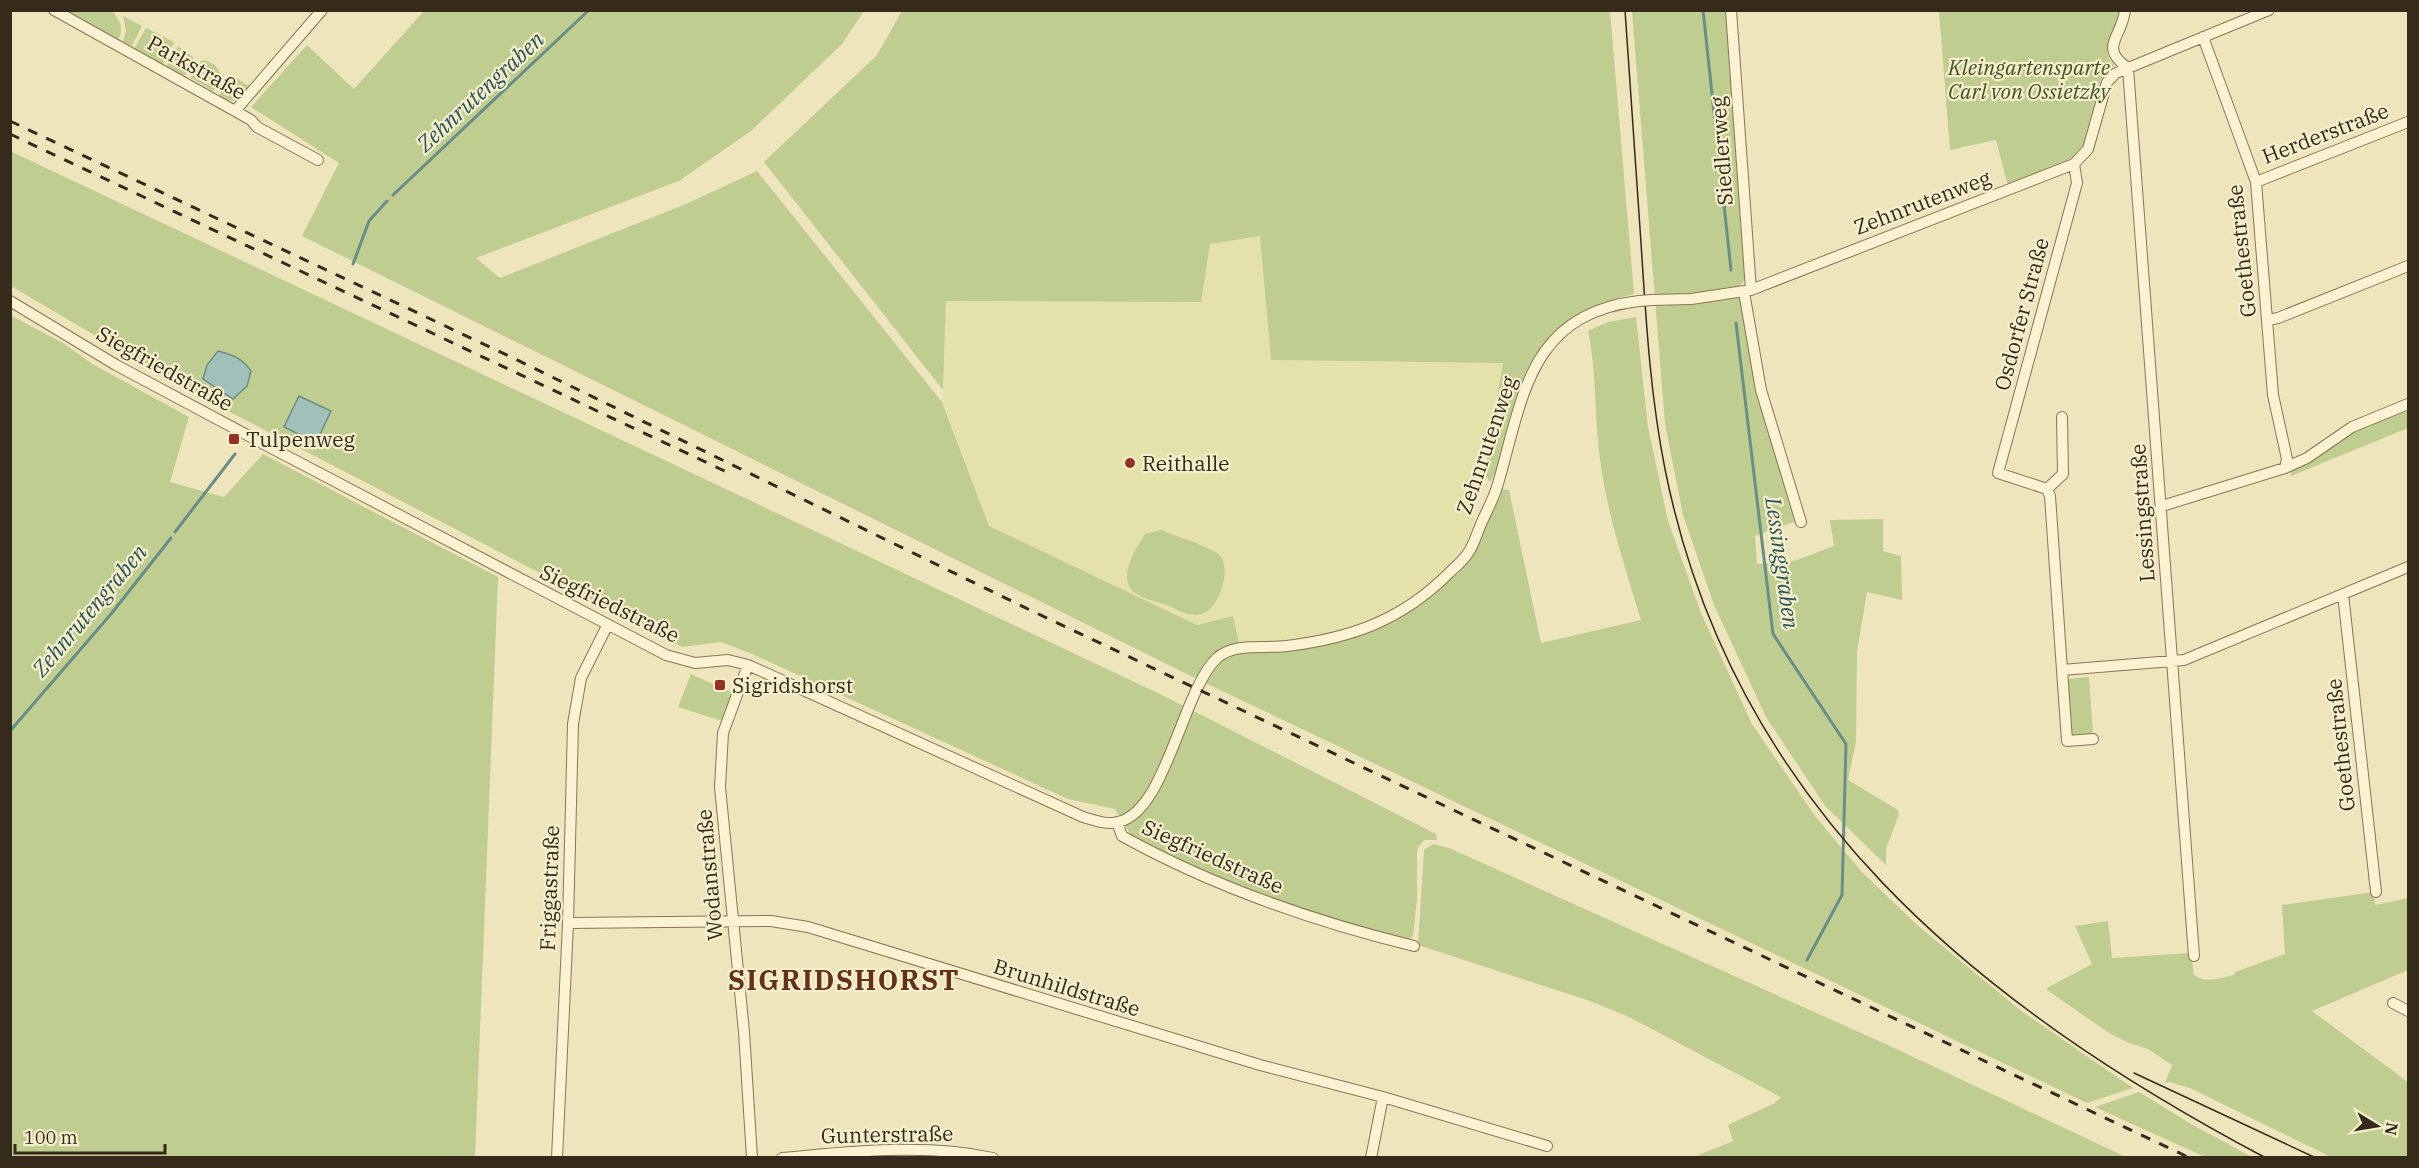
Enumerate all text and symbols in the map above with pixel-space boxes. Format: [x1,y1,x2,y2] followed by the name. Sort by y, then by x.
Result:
[409,24,550,158] water label: Zehnrutengraben
[143,28,251,106] street label: Parkstraße
[1947,53,2113,105] park label: Kleingartensparte Carl von Ossietzky
[1703,95,1739,207] street label: Siedlerweg
[2258,96,2392,170] street label: Herderstraße
[1850,163,1995,241] street label: Zehnrutenweg
[2220,183,2262,319] street label: Goethestraße
[1987,234,2055,394] street label: Osdorfer Straße
[92,319,238,417] street label: Siegfriedstraße
[1449,372,1523,518] street label: Zehnrutenweg
[246,425,356,453] place label: Tulpenweg
[227,432,241,446] marker: Tulpenweg
[2123,443,2161,583] street label: Lessingstraße
[1142,449,1230,477] place label: Reithalle
[1123,456,1137,470] marker: Reithalle
[1759,494,1807,631] water label: Lessinggraben
[25,538,153,683] water label: Zehnrutengraben
[536,557,684,649] street label: Siegfriedstraße
[732,671,853,699] place label: Sigridshorst
[2319,677,2361,813] street label: Goethestraße
[713,678,727,692] marker: Sigridshorst
[689,808,729,942] street label: Wodanstraße
[1138,812,1288,900] street label: Siegfriedstraße
[533,825,565,951] street label: Friggastraße
[990,951,1144,1023] street label: Brunhildstraße
[728,962,960,997] district label: SIGRIDSHORST
[2347,1096,2407,1156] north arrow
[15,1117,165,1155] scale bar
[821,1119,953,1149] street label: Gunterstraße
[2381,1121,2403,1137] text: N
[24,1126,78,1149] text: 100 m

